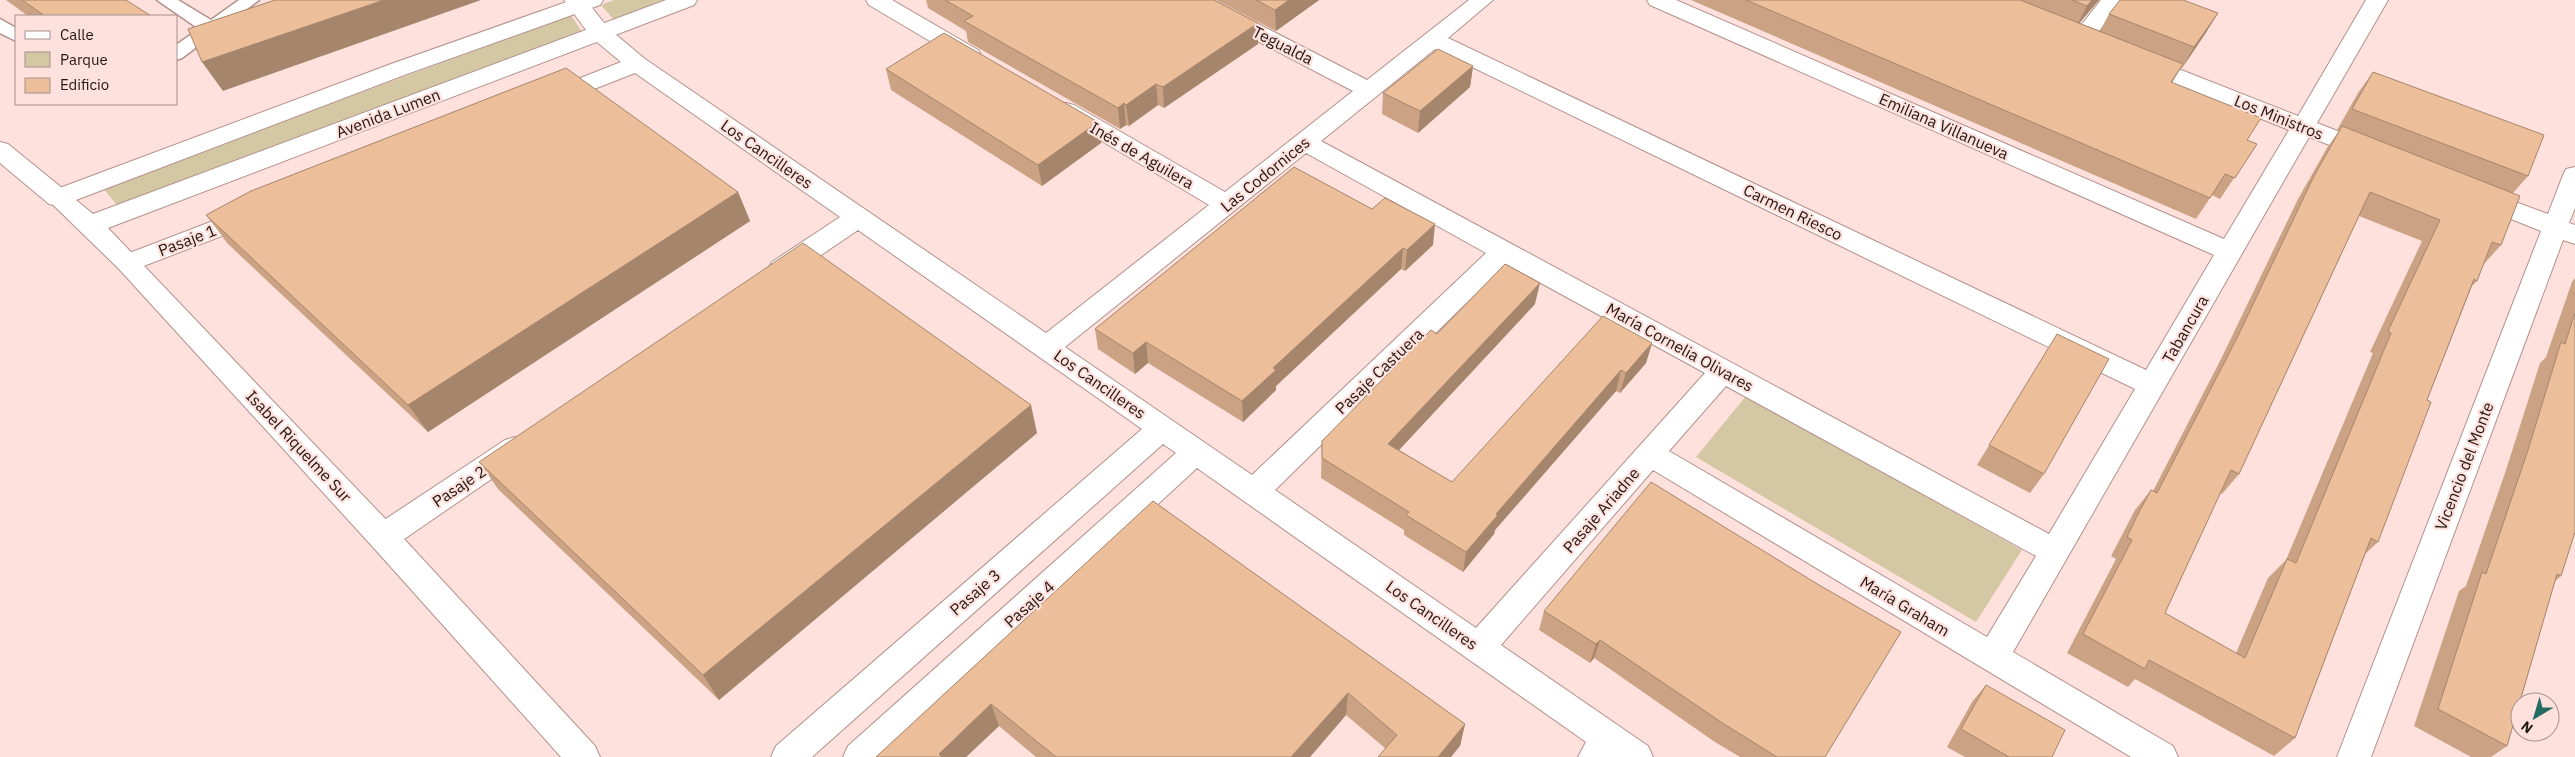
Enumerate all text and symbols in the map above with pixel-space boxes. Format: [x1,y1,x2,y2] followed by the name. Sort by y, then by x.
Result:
[15,15,178,105] legend
[1249,21,1317,69] street label: Tegualda
[60,25,94,44] text: Calle
[60,50,108,69] text: Parque
[60,75,109,94] text: Edificio
[333,84,443,142] street label: Avenida Lumen
[1876,88,2012,164] street label: Emiliana Villanueva
[2232,90,2326,144] street label: Los Ministros
[717,115,817,193] street label: Los Cancilleres
[1086,117,1198,193] street label: Inés de Aguilera
[1216,132,1314,216] street label: Las Codornices
[1740,179,1846,245] street label: Carmen Riesco
[155,220,219,260] street label: Pasaje 1
[2158,291,2213,366] street label: Tabancura
[1603,298,1757,396] street label: María Cornelia Olivares
[1331,324,1428,418] street label: Pasaje Castuera
[1050,345,1150,423] street label: Los Cancilleres
[242,386,356,506] street label: Isabel Riquelme Sur
[2430,399,2498,533] street label: Vicencio del Monte
[428,461,490,511] street label: Pasaje 2
[1558,463,1644,557] street label: Pasaje Ariadne
[946,565,1004,619] street label: Pasaje 3
[1857,571,1953,641] street label: María Graham
[1000,576,1058,632] street label: Pasaje 4
[1382,576,1482,654] street label: Los Cancilleres
[2510,692,2560,742] north arrow
[2517,717,2537,737] text: N

